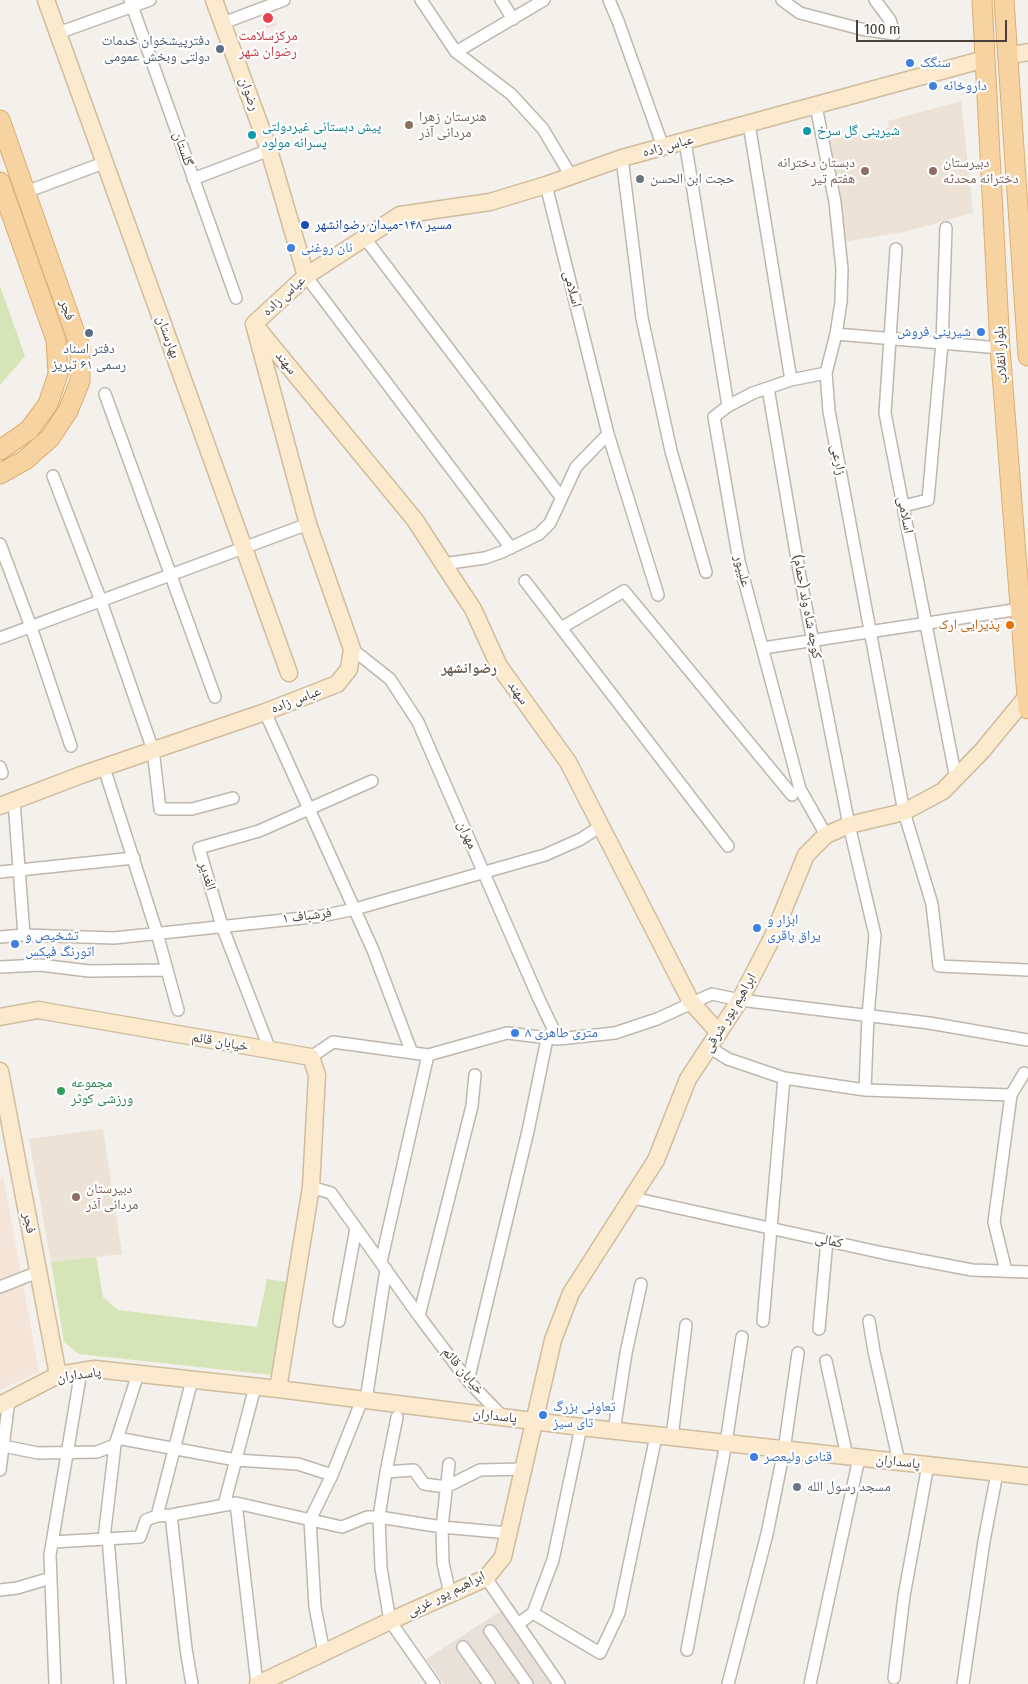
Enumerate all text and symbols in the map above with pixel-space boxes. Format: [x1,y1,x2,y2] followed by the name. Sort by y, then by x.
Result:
[858,10,1009,42] scale bar
[261,11,275,25] marker: مرکزسلامت رضوان شهر
[864,20,901,38] text: 100 m
[238,28,298,60] place label: مرکزسلامت رضوان شهر
[102,33,210,65] place label: دفترپیشخوان خدمات دولتی وبخش عمومی
[214,43,226,55] marker: دفترپیشخوان خدمات دولتی وبخش عمومی
[920,55,951,71] place label: سنگک
[904,57,916,69] marker: سنگک
[235,75,263,113] street label: رضوان
[943,78,987,94] place label: داروخانه
[927,80,939,92] marker: داروخانه
[419,109,487,142] place label: هنرستان زهرا مردانی آذر
[262,119,381,152] place label: پیش دبستانی غیردولتی پسرانه مولود
[403,119,415,131] marker: هنرستان زهرا مردانی آذر
[817,123,900,139] place label: شیرینی گل سرخ
[801,125,813,137] marker: شیرینی گل سرخ
[246,129,258,141] marker: پیش دبستانی غیردولتی پسرانه مولود
[169,130,197,168] street label: گلستان
[641,131,695,161] street label: عباس زاده
[777,155,855,188] place label: دبستان دخترانه هفتم تیر
[943,155,1019,188] place label: دبیرستان دخترانه محدثه
[859,165,871,177] marker: دبستان دخترانه هفتم تیر
[927,165,939,177] marker: دبیرستان دخترانه محدثه
[650,171,735,187] place label: حجت ابن الحسن
[634,173,646,185] marker: حجت ابن الحسن
[315,217,452,233] place label: مسیر ۱۴۸-میدان رضوانشهر
[299,219,311,231] marker: مسیر ۱۴۸-میدان رضوانشهر
[301,240,353,256] place label: نان روغنی
[285,242,297,254] marker: نان روغنی
[559,269,585,309] street label: اسلامی
[259,272,309,320] street label: عباس زاده
[56,297,78,323] street label: فجر
[153,313,183,361] street label: بهارستان
[897,324,971,340] place label: شیرینی فروش
[975,326,987,338] marker: شیرینی فروش
[991,326,1011,384] street label: بلوار انقلاب
[83,327,95,339] marker: دفتر اسناد رسمی ۶۱ تبریز
[52,341,126,374] place label: دفتر اسناد رسمی ۶۱ تبریز
[272,348,300,378] street label: سهند
[827,443,849,477] street label: زارعی
[893,495,917,535] street label: اسلامی
[730,553,754,589] street label: علیپور
[789,554,825,660] street label: کوچه شاه ولد (حمام)
[938,617,1000,633] place label: پذیرایی ارک
[1004,619,1016,631] marker: پذیرایی ارک
[441,660,497,678] district label: رضوانشهر
[504,678,532,708] street label: سهند
[269,683,323,717] street label: عباس زاده
[453,818,481,852] street label: مهران
[195,860,219,892] street label: الغدیر
[281,905,333,927] street label: فرشباف ۱
[767,912,821,944] place label: ابزار و یراق باقری
[751,922,763,934] marker: ابزار و یراق باقری
[25,928,95,960] place label: تشخیص و اتورنگ فیکس
[9,938,21,950] marker: تشخیص و اتورنگ فیکس
[700,970,760,1056] street label: ابراهیم پور شرقی
[525,1025,598,1041] place label: ۸ متری طاهری
[509,1027,521,1039] marker: ۸ متری طاهری
[190,1029,250,1055] street label: خیابان قائم
[71,1075,133,1108] place label: مجموعه ورزشی کوثر
[55,1085,67,1097] marker: مجموعه ورزشی کوثر
[86,1181,138,1214] place label: دبیرستان مردانی آذر
[70,1191,82,1203] marker: دبیرستان مردانی آذر
[19,1211,39,1235] street label: فجر
[814,1230,844,1252] street label: کمالی
[438,1344,488,1398] street label: خیابان قائم
[56,1364,102,1386] street label: پاسداران
[553,1399,615,1431] place label: تعاونی بزرگ تای سیز
[472,1405,518,1427] street label: پاسداران
[537,1409,549,1421] marker: تعاونی بزرگ تای سیز
[764,1449,832,1465] place label: قنادی ولیعصر
[748,1451,760,1463] marker: قنادی ولیعصر
[875,1451,921,1473] street label: پاسداران
[807,1479,891,1495] place label: مسجد رسول الله
[791,1481,803,1493] marker: مسجد رسول الله
[404,1568,488,1620] street label: ابراهیم پور غربی

